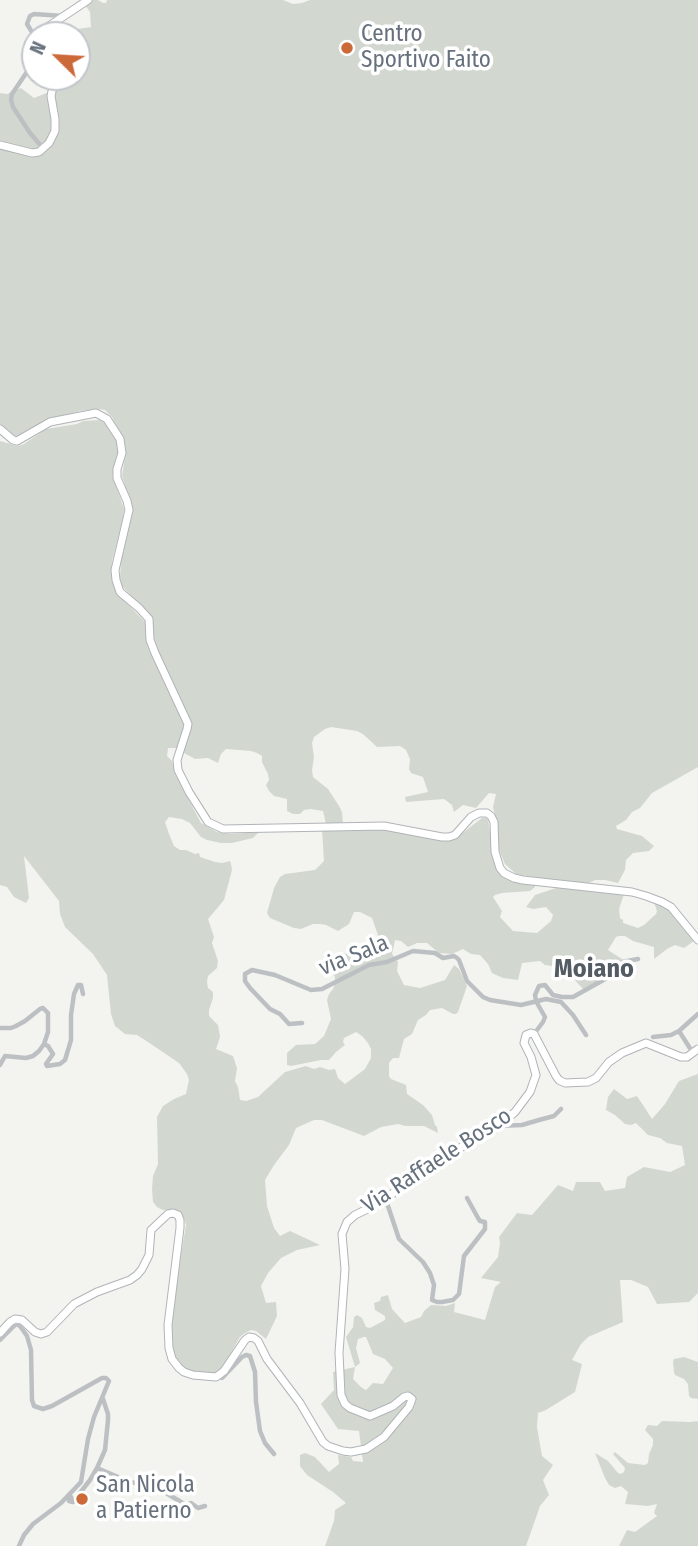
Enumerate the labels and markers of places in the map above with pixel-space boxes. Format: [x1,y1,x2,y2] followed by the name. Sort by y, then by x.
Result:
[361,21,491,75] place label: Centro Sportivo Faito
[339,40,355,56] marker: Centro Sportivo Faito
[96,1472,195,1526] place label: San Nicola a Patierno
[74,1491,90,1507] marker: San Nicola a Patierno

